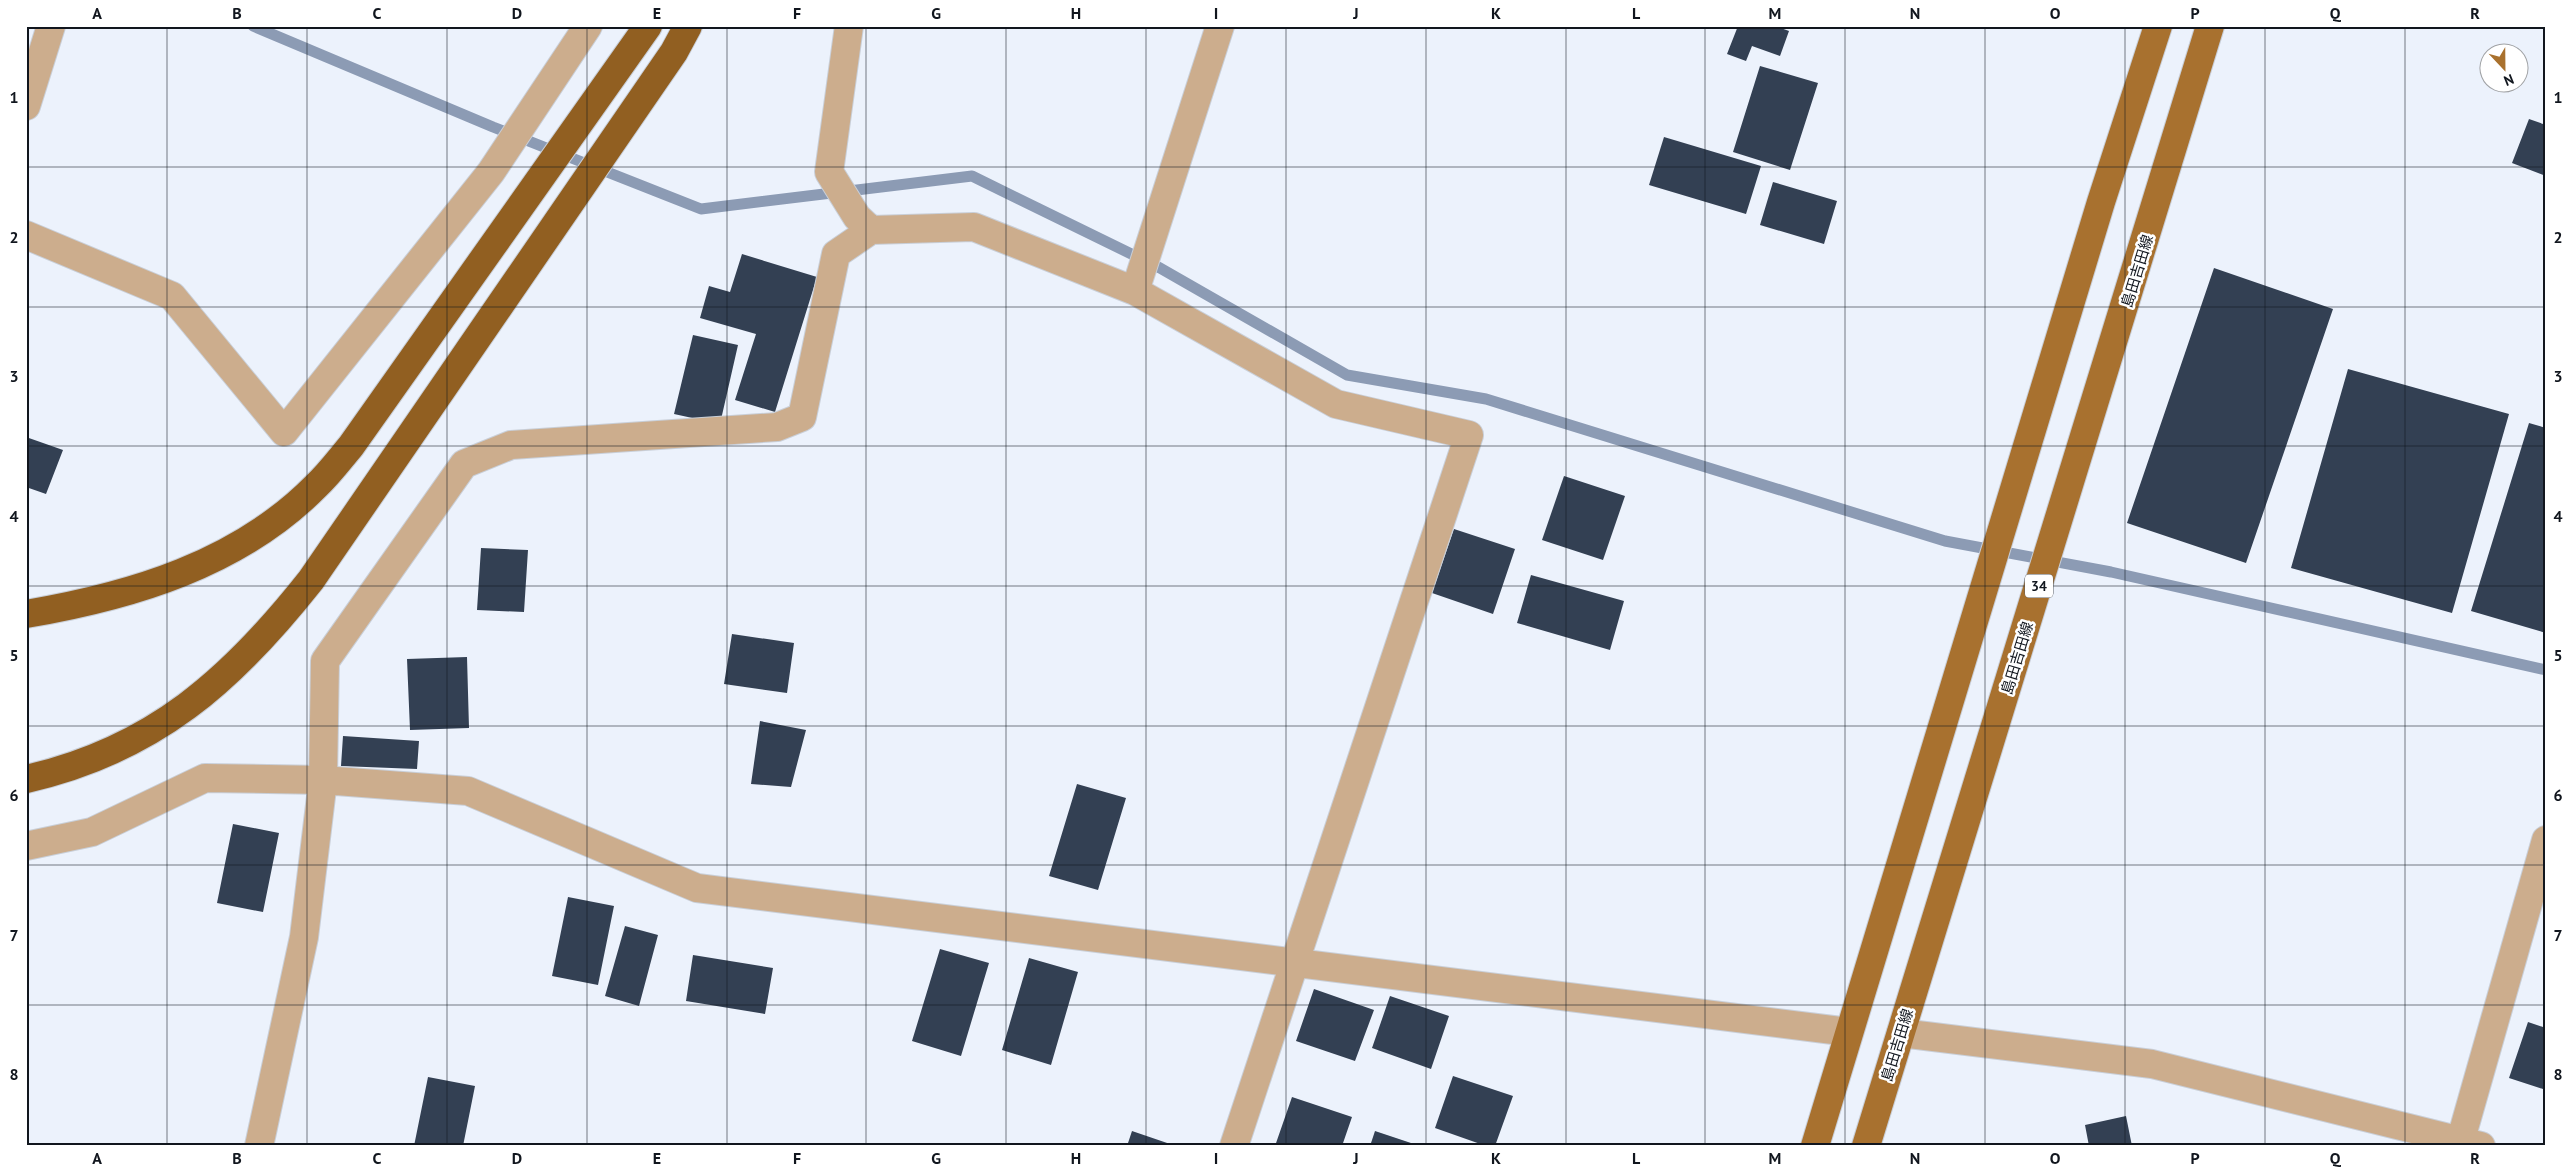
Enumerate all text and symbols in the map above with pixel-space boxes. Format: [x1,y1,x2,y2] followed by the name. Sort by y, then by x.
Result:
[92,3,102,23] text: A
[232,3,242,23] text: B
[373,3,382,23] text: C
[512,3,522,23] text: D
[653,3,661,23] text: E
[793,3,801,23] text: F
[931,3,941,23] text: G
[1071,3,1081,23] text: H
[1214,3,1218,23] text: I
[1352,3,1359,23] text: J
[1491,3,1501,23] text: K
[1632,3,1641,23] text: L
[1769,3,1781,23] text: M
[1910,3,1920,23] text: N
[2050,3,2061,23] text: O
[2190,3,2200,23] text: P
[2330,3,2342,23] text: Q
[2470,3,2480,23] text: R
[2480,42,2530,92] north arrow
[2501,70,2517,90] text: N
[9,87,19,107] text: 1
[2553,87,2563,107] text: 1
[9,227,19,247] text: 2
[2553,227,2563,247] text: 2
[2117,232,2157,310] street label: 島田吉田線
[9,366,19,386] text: 3
[2553,366,2563,386] text: 3
[9,506,19,526] text: 4
[2553,506,2563,526] text: 4
[2025,574,2053,598] road number: 34
[1997,619,2037,697] street label: 島田吉田線
[9,645,19,665] text: 5
[2553,645,2563,665] text: 5
[9,785,19,805] text: 6
[2553,785,2563,805] text: 6
[9,925,19,945] text: 7
[2553,925,2563,945] text: 7
[1877,1006,1917,1084] street label: 島田吉田線
[9,1064,19,1084] text: 8
[2553,1064,2563,1084] text: 8
[92,1148,102,1168] text: A
[232,1148,242,1168] text: B
[373,1148,382,1168] text: C
[512,1148,522,1168] text: D
[653,1148,661,1168] text: E
[793,1148,801,1168] text: F
[931,1148,941,1168] text: G
[1071,1148,1081,1168] text: H
[1214,1148,1218,1168] text: I
[1352,1148,1359,1168] text: J
[1491,1148,1501,1168] text: K
[1632,1148,1641,1168] text: L
[1769,1148,1781,1168] text: M
[1910,1148,1920,1168] text: N
[2050,1148,2061,1168] text: O
[2190,1148,2200,1168] text: P
[2330,1148,2342,1168] text: Q
[2470,1148,2480,1168] text: R

